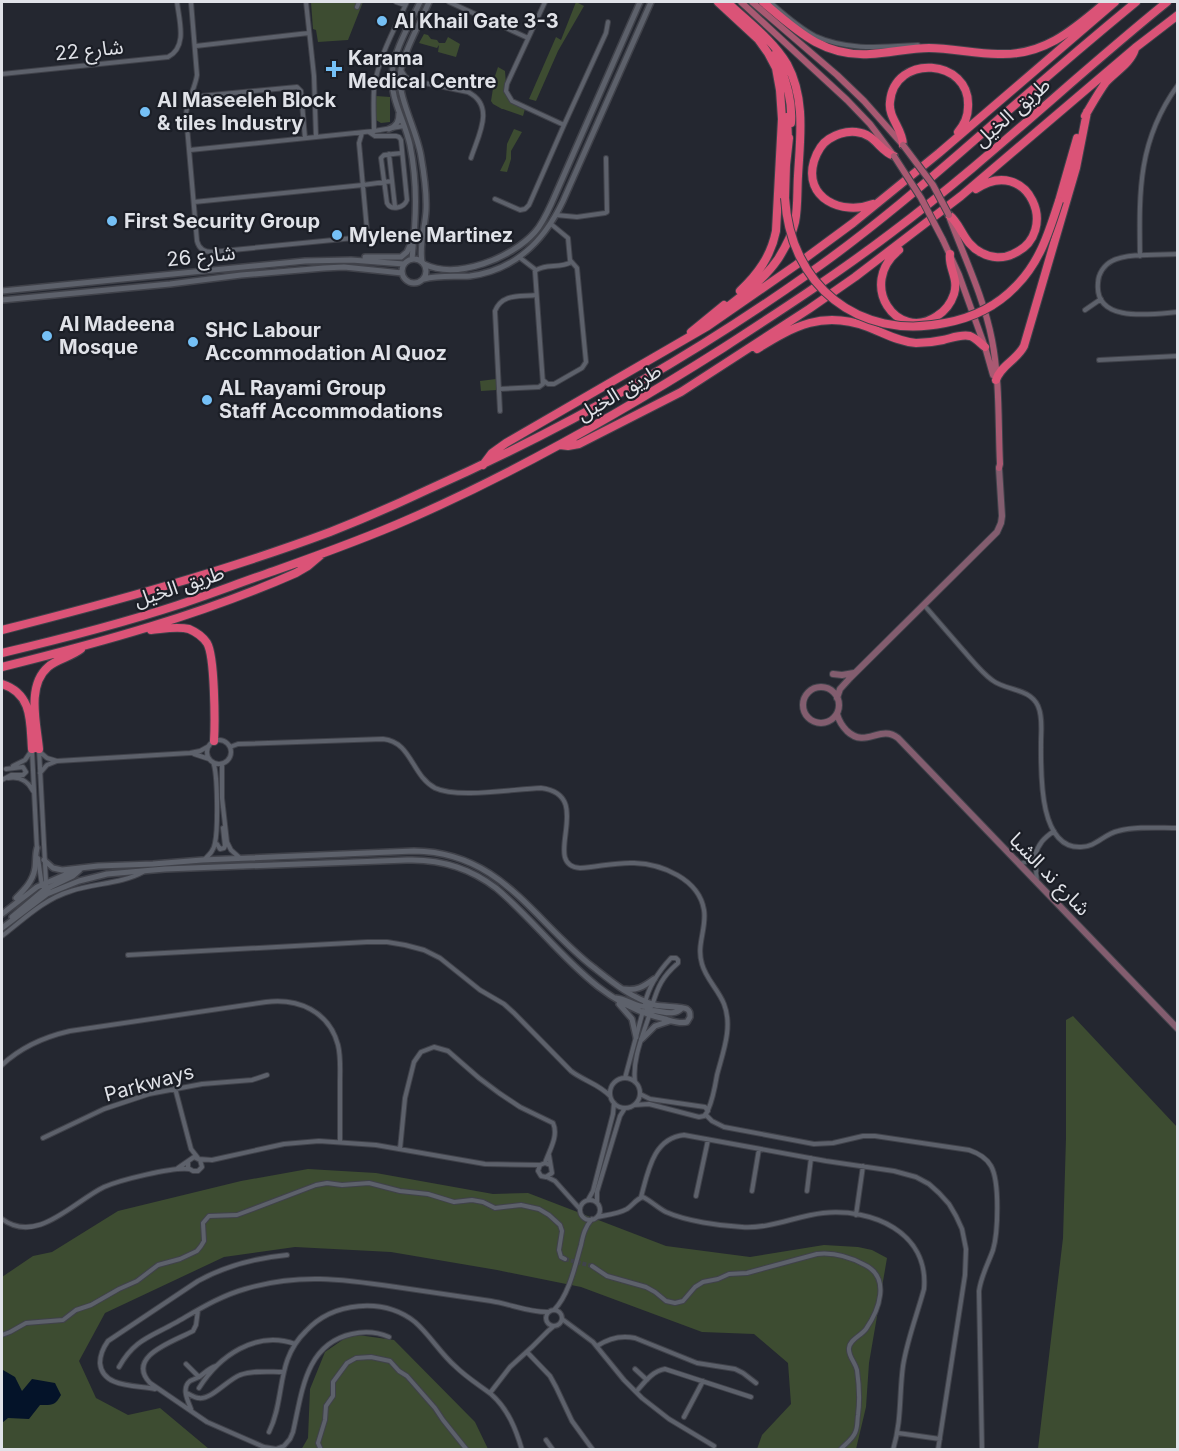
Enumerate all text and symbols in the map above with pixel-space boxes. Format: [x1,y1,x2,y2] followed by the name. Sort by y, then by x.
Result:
[394,9,559,33] place label: Al Khail Gate 3-3
[375,14,389,28] marker: Al Khail Gate 3-3
[53,34,125,69] street label: شارع 22
[348,46,496,93] place label: Karama Medical Centre
[325,60,343,78] marker: Karama Medical Centre
[969,72,1056,152] street label: طريق الخيل
[157,88,337,135] place label: Al Maseeleh Block & tiles Industry
[138,105,152,119] marker: Al Maseeleh Block & tiles Industry
[124,209,320,233] place label: First Security Group
[105,214,119,228] marker: First Security Group
[349,223,513,247] place label: Mylene Martinez
[330,228,344,242] marker: Mylene Martinez
[165,240,237,275] street label: شارع 26
[59,312,175,359] place label: Al Madeena Mosque
[205,318,447,365] place label: SHC Labour Accommodation Al Quoz
[40,329,54,343] marker: Al Madeena Mosque
[186,335,200,349] marker: SHC Labour Accommodation Al Quoz
[573,358,666,427] street label: طريق الخيل
[219,376,443,423] place label: AL Rayami Group Staff Accommodations
[200,393,214,407] marker: AL Rayami Group Staff Accommodations
[131,560,227,613] street label: طريق الخيل
[1002,828,1095,923] street label: شارع ند الشبا
[101,1060,197,1106] street label: Parkways

